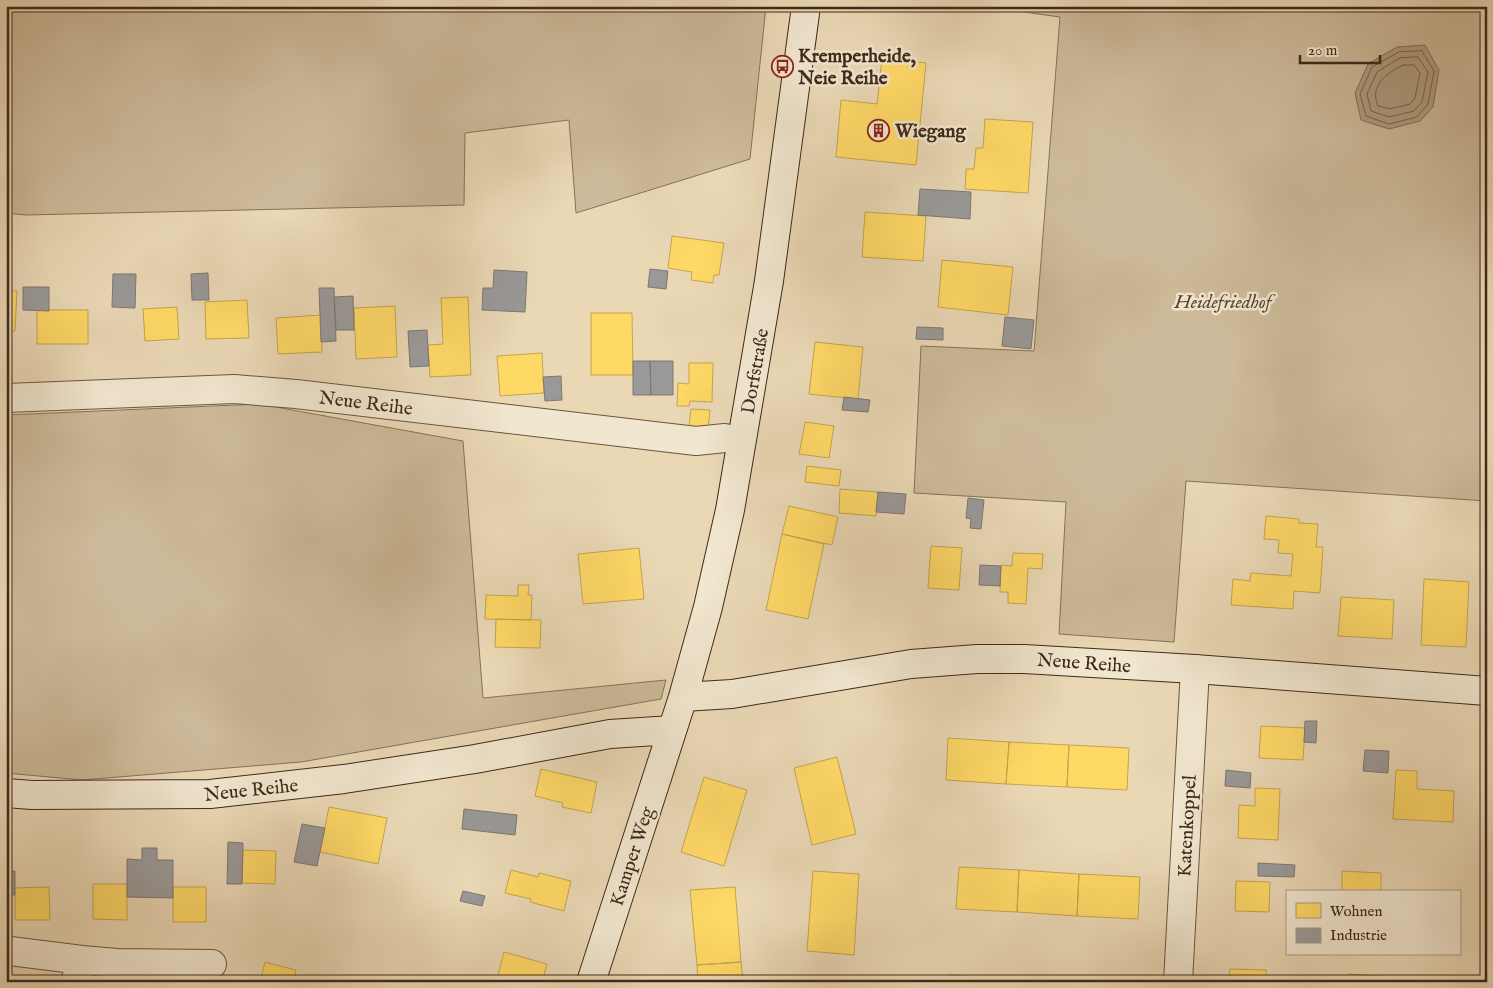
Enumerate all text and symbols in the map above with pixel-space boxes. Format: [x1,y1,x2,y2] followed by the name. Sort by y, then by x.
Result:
[1300,32,1380,64] scale bar
[1308,41,1338,60] text: 20 m
[797,45,916,91] place label: Kremperheide, Neie Reihe
[770,54,794,78] bus stop icon: Kremperheide, Neie Reihe
[867,118,891,142] building icon: Wiegang
[894,120,966,144] place label: Wiegang
[1174,291,1276,315] park label: Heidefriedhof
[737,327,775,416] street label: Dorfstraße
[317,386,414,422] street label: Neue Reihe
[1036,649,1132,679] street label: Neue Reihe
[203,774,300,808] street label: Neue Reihe
[1173,774,1203,878] street label: Katenkoppel
[606,803,660,909] street label: Kamper Weg
[1286,890,1460,956] legend
[1330,902,1382,921] text: Wohnen
[1330,926,1387,945] text: Industrie

